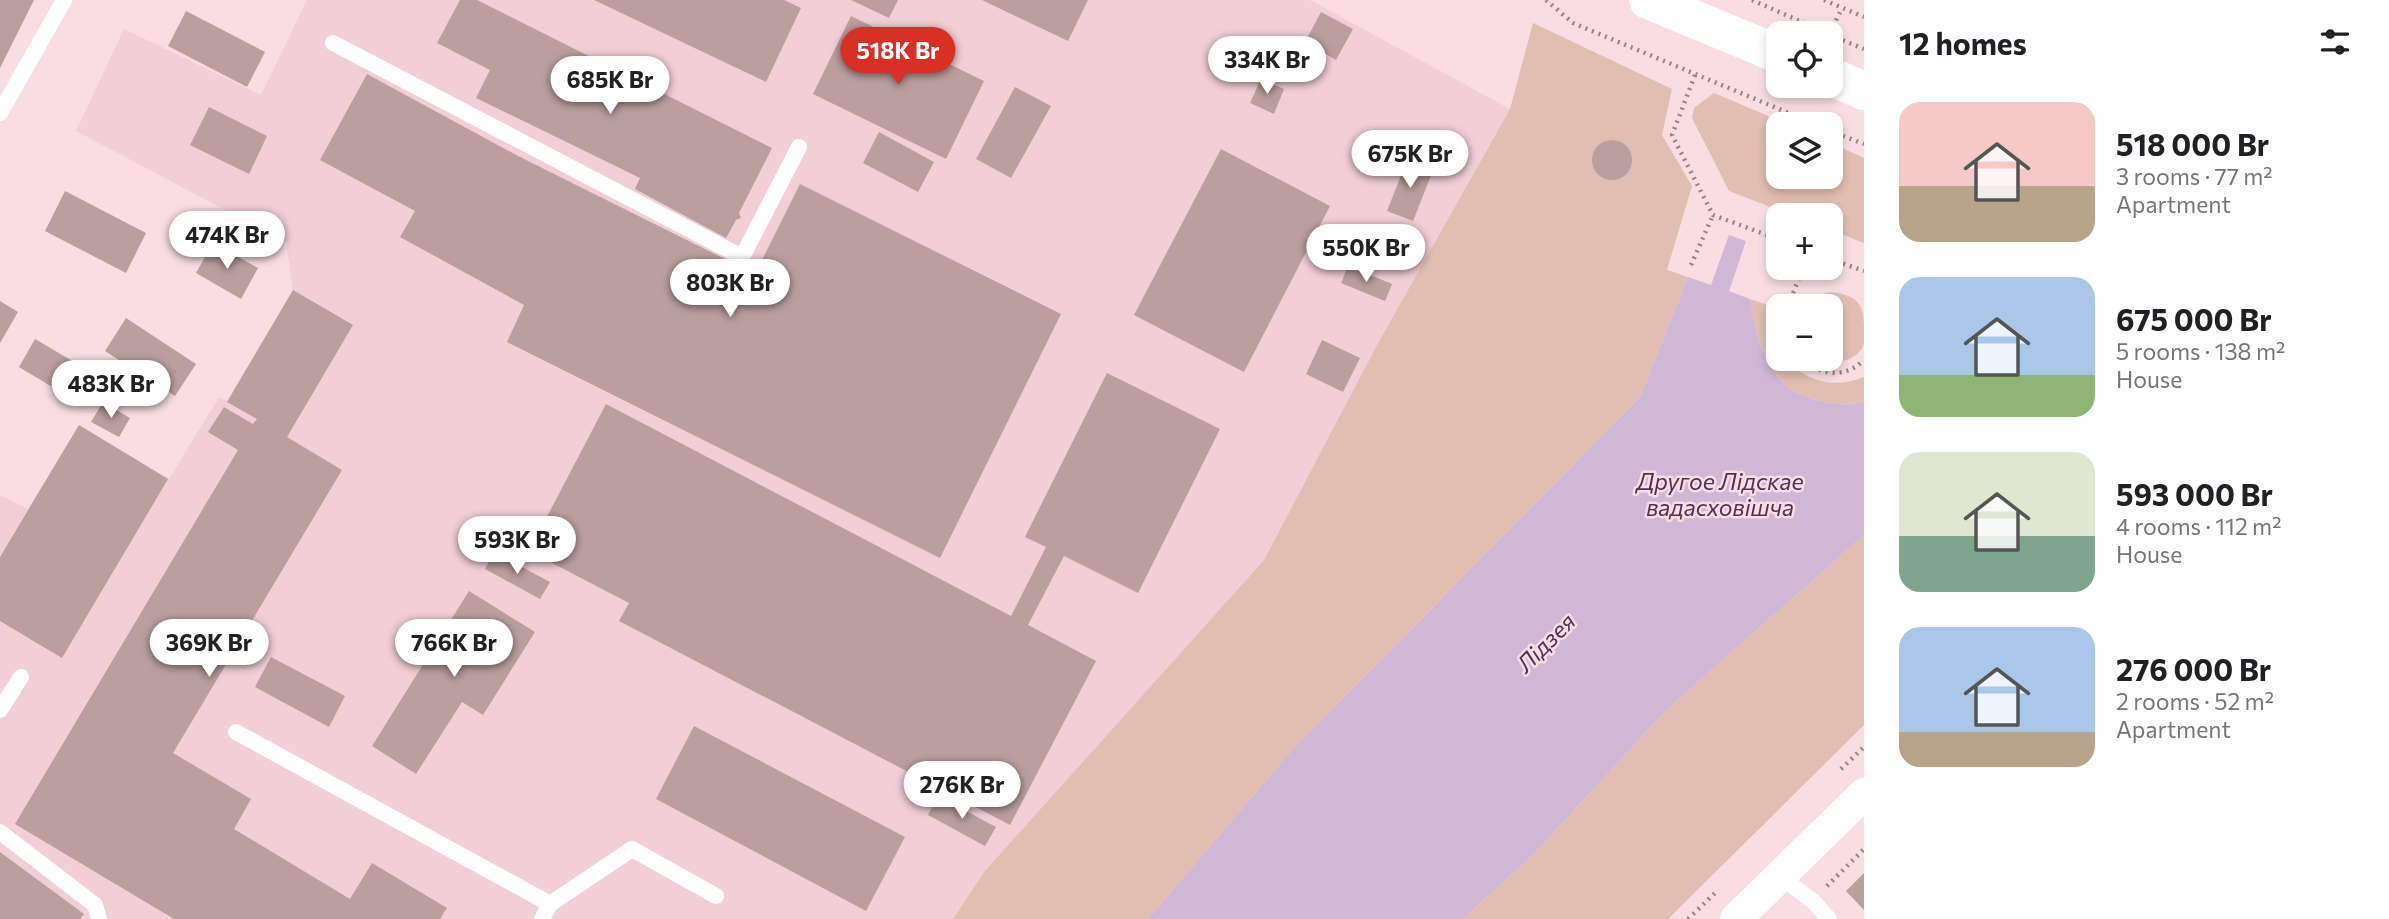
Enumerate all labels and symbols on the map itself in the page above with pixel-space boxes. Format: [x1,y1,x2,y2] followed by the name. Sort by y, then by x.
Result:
[833,28,963,87] pin: 518K Br
[1202,36,1332,96] pin: 334K Br
[545,57,675,116] pin: 685K Br
[1345,130,1475,190] pin: 675K Br
[162,212,292,271] pin: 474K Br
[1301,224,1431,284] pin: 550K Br
[665,260,795,319] pin: 803K Br
[46,360,176,420] pin: 483K Br
[1634,467,1804,521] water label: Другое Лідскае вадасховішча
[452,516,582,576] pin: 593K Br
[1509,607,1581,678] water label: Лідзея
[144,620,274,679] pin: 369K Br
[389,620,519,679] pin: 766K Br
[897,762,1027,821] pin: 276K Br

